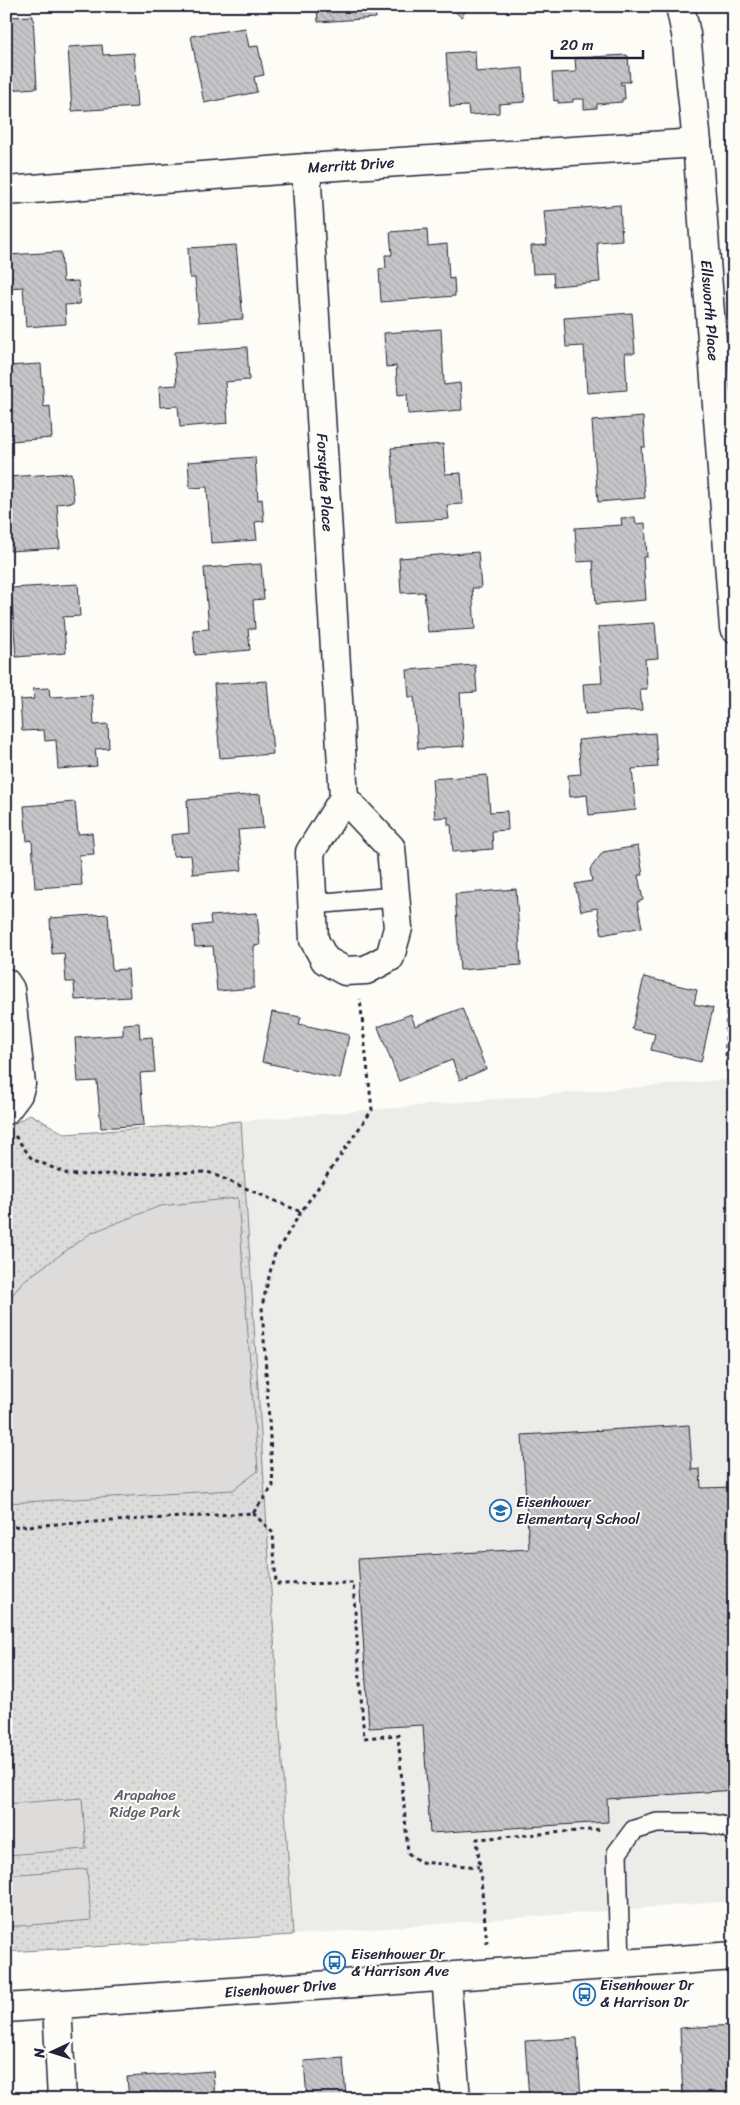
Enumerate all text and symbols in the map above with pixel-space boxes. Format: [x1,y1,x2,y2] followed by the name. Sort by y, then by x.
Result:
[552,28,644,60] scale bar
[560,32,594,58] text: 20 m
[307,149,395,181] street label: Merritt Drive
[693,259,727,362] street label: Ellsworth Place
[309,432,341,533] street label: Forsythe Place
[516,1489,641,1532] place label: Eisenhower Elementary School
[488,1499,512,1523] school or university icon: Eisenhower Elementary School
[110,1782,181,1825] park label: Arapahoe Ridge Park
[351,1941,449,1984] place label: Eisenhower Dr & Harrison Ave
[323,1951,347,1975] bus stop icon: Eisenhower Dr & Harrison Ave
[223,1971,337,2005] street label: Eisenhower Drive
[600,1972,695,2015] place label: Eisenhower Dr & Harrison Dr
[572,1982,596,2006] bus stop icon: Eisenhower Dr & Harrison Dr
[28,2028,78,2078] north arrow
[27,2047,52,2060] text: N

